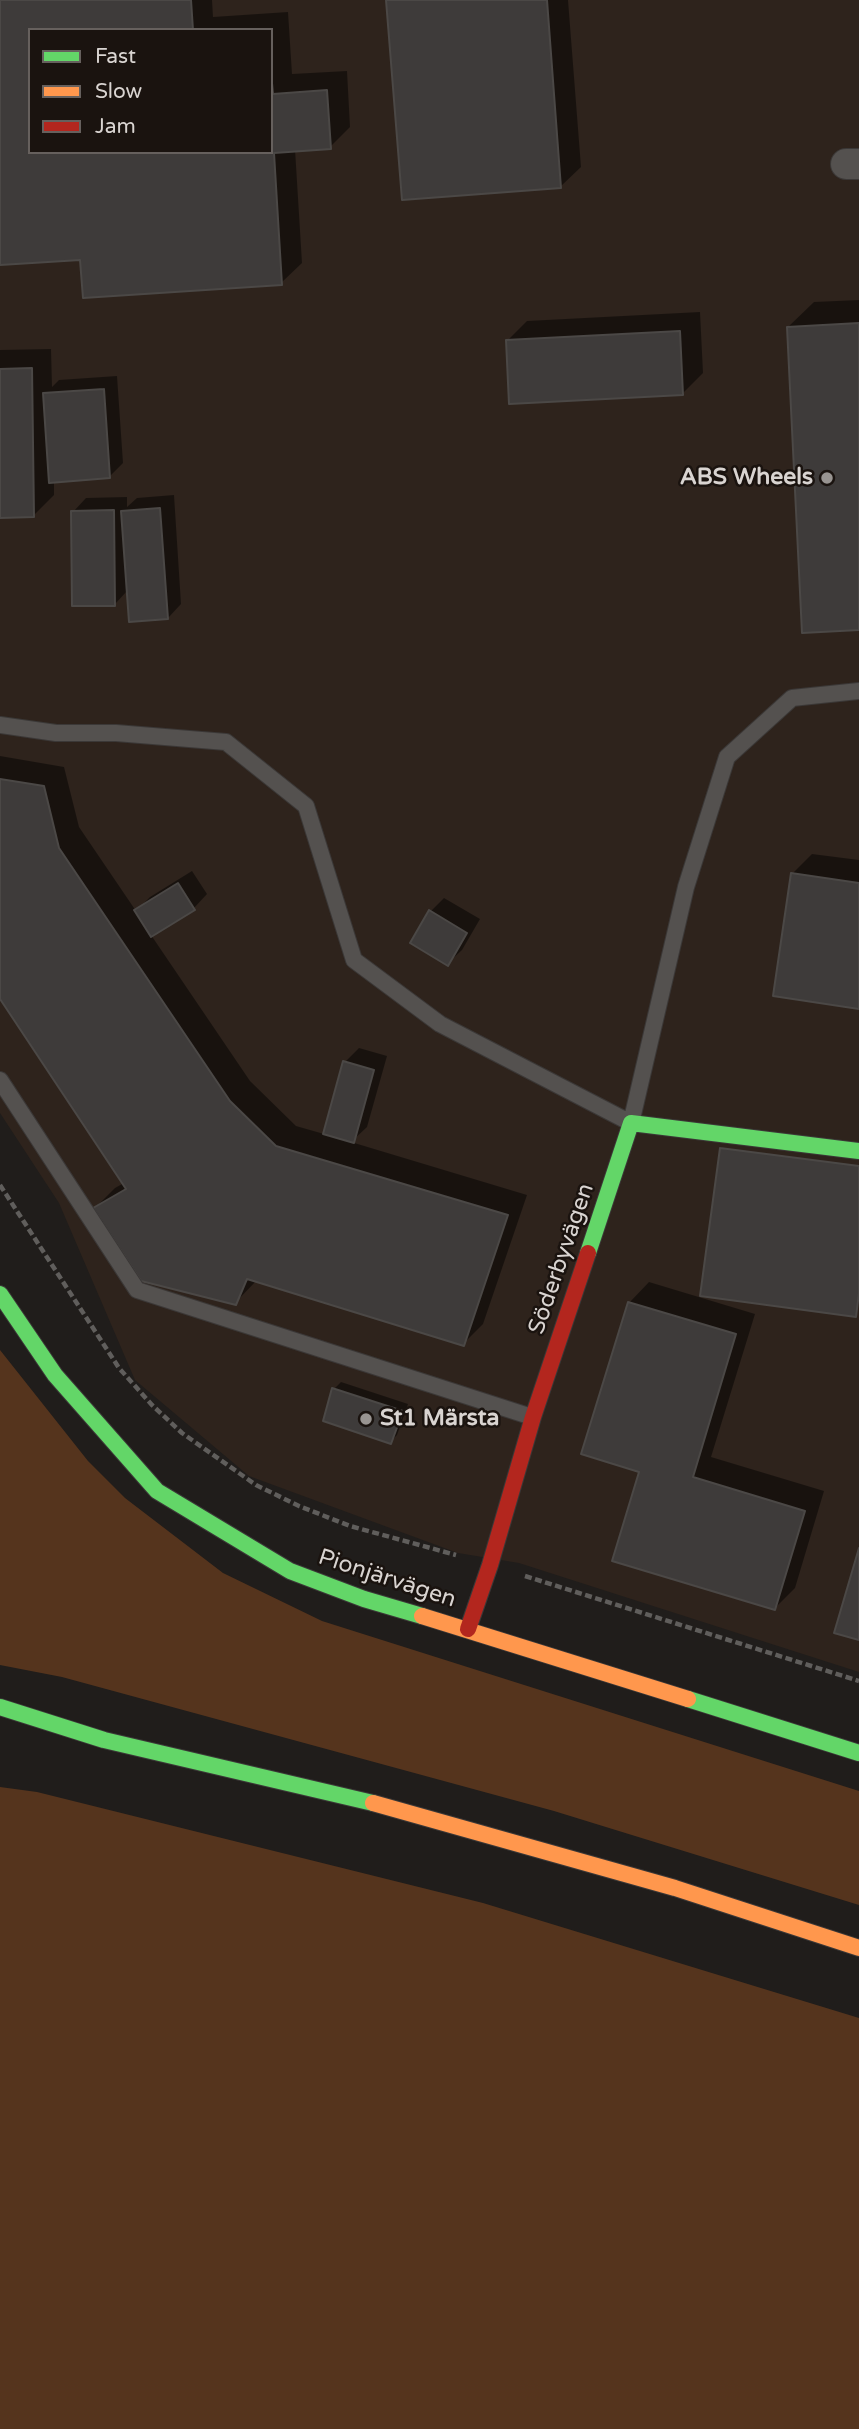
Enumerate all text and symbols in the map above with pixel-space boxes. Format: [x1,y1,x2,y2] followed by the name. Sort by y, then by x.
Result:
[28,28,273,154] legend
[95,44,136,69] text: Fast
[95,79,142,104] text: Slow
[95,114,136,139] text: Jam
[680,464,813,492] place label: ABS Wheels
[819,470,835,486] marker: ABS Wheels
[523,1180,601,1338] street label: Söderbyvägen
[380,1405,499,1433] place label: St1 Märsta
[358,1411,374,1427] marker: St1 Märsta
[315,1544,459,1614] street label: Pionjärvägen

